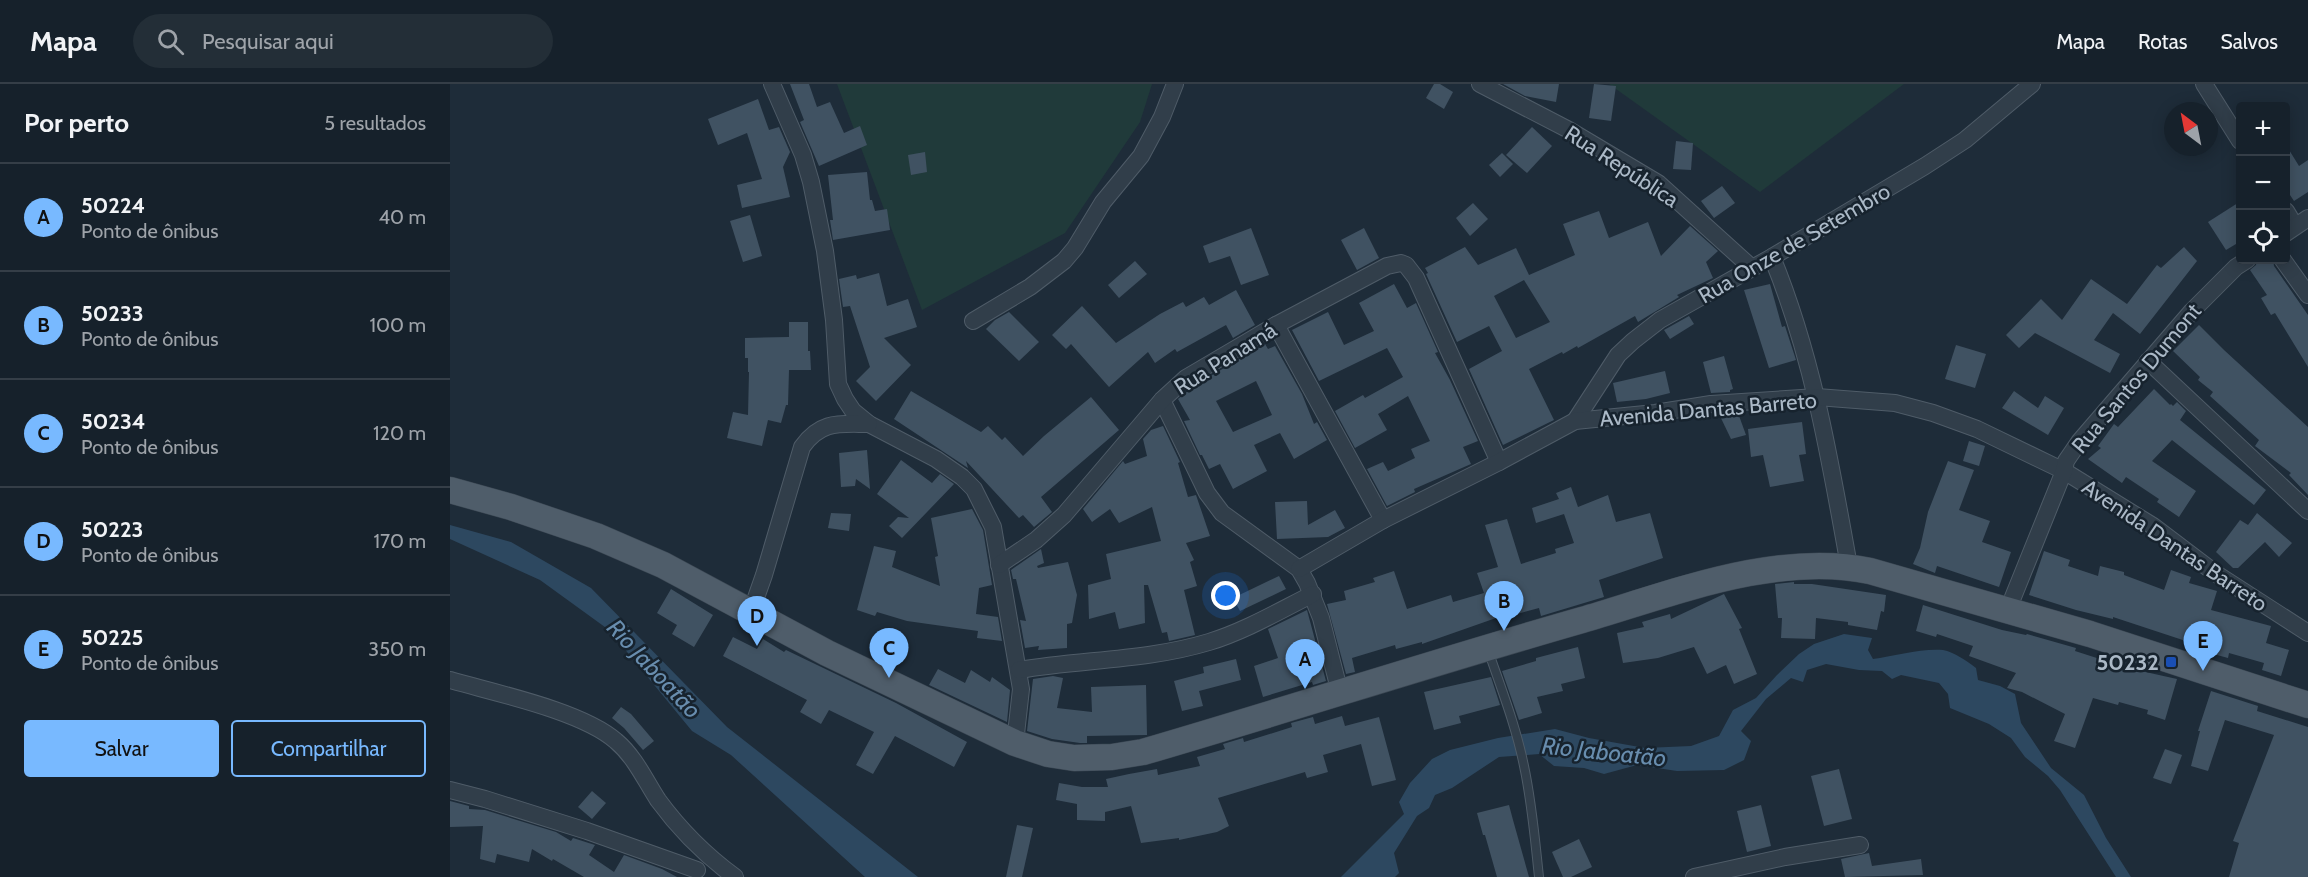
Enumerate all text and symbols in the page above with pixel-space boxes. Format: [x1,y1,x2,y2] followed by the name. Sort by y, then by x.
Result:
[133,14,553,68] search box
[30,24,97,58] text: Mapa
[154,25,187,58] icon: search
[202,28,334,55] text: Pesquisar aqui
[2056,29,2105,54] text: Mapa
[2138,29,2187,54] text: Rotas
[2220,29,2278,54] text: Salvos
[2164,102,2218,156] north arrow
[2236,102,2290,264] map controls
[2236,102,2290,156] button: +
[24,107,129,139] text: Por perto
[324,111,426,135] text: 5 resultados
[1560,120,1684,214] street label: Rua República
[2236,156,2290,210] button: −
[1694,178,1895,309] street label: Rua Onze de Setembro
[81,192,145,219] text: 50224
[37,205,50,229] text: A
[378,205,426,229] text: 40 m
[2236,210,2290,264] button: locate
[81,219,218,243] text: Ponto de ônibus
[2066,297,2207,459] street label: Rua Santos Dumont
[81,300,144,327] text: 50233
[37,313,50,337] text: B
[370,313,426,337] text: 100 m
[1169,316,1282,401] street label: Rua Panamá
[81,327,218,351] text: Ponto de ônibus
[1598,387,1818,432] street label: Avenida Dantas Barreto
[81,408,146,435] text: 50234
[37,421,50,445] text: C
[373,421,426,445] text: 120 m
[81,435,218,459] text: Ponto de ônibus
[2077,473,2273,618] street label: Avenida Dantas Barreto
[81,516,143,543] text: 50223
[36,529,51,553] text: D
[374,529,426,553] text: 170 m
[81,543,218,567] text: Ponto de ônibus
[1211,581,1240,610] your location
[1484,582,1524,631] pin: B
[738,596,776,646] pin: D
[601,613,708,724] water label: Rio Jaboatão
[2184,622,2222,671] pin: E
[81,624,143,651] text: 50225
[870,628,908,678] pin: C
[38,637,49,661] text: E
[368,637,426,661] text: 350 m
[1286,640,1324,689] pin: A
[2097,649,2159,676] place label: 50232
[81,651,218,675] text: Ponto de ônibus
[2164,655,2178,669] marker: 50232
[24,720,219,777] button: Salvar
[231,720,426,777] button: Compartilhar
[1540,731,1668,772] water label: Rio Jaboatão

